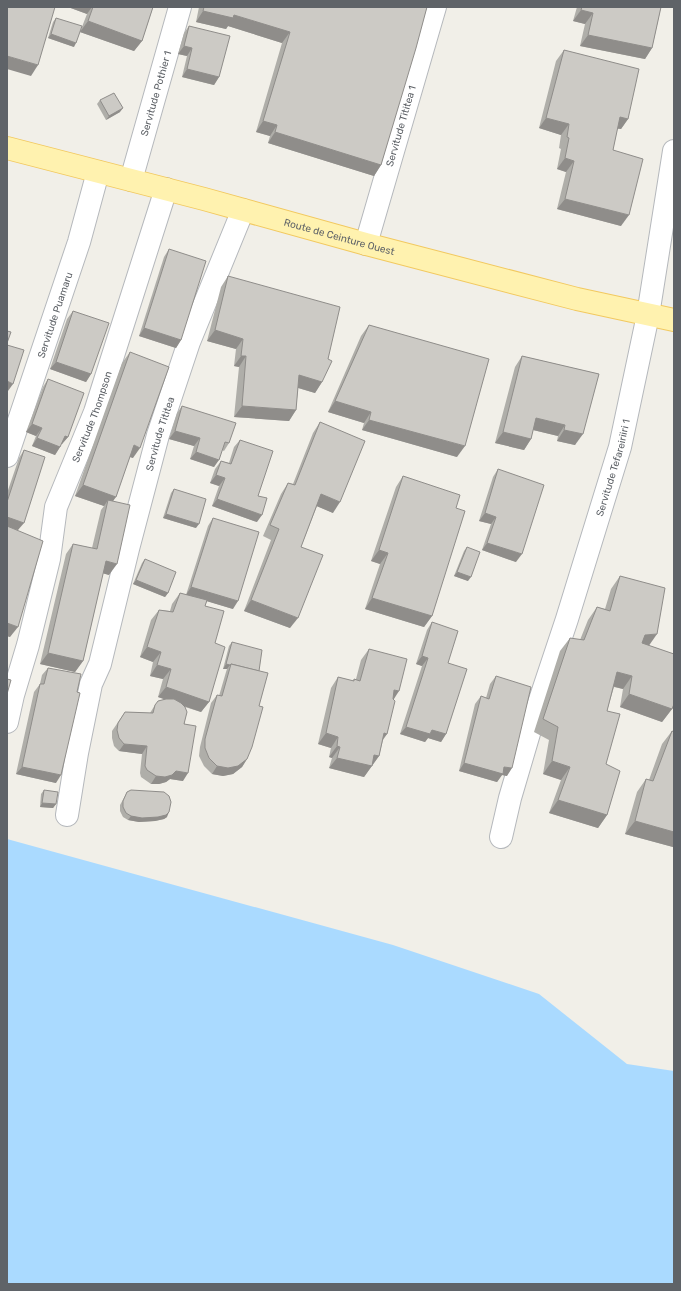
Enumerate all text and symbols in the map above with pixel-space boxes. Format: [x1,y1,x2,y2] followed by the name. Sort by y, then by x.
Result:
[139,50,174,138] street label: Servitude Pothier 1
[384,84,419,168] street label: Servitude Tititea 1
[283,217,396,258] street label: Route de Ceinture Ouest
[35,271,75,360] street label: Servitude Puamaru
[70,370,115,464] street label: Servitude Thompson
[144,395,177,472] street label: Servitude Tititea
[594,418,633,518] street label: Servitude Tefareiriiri 1

